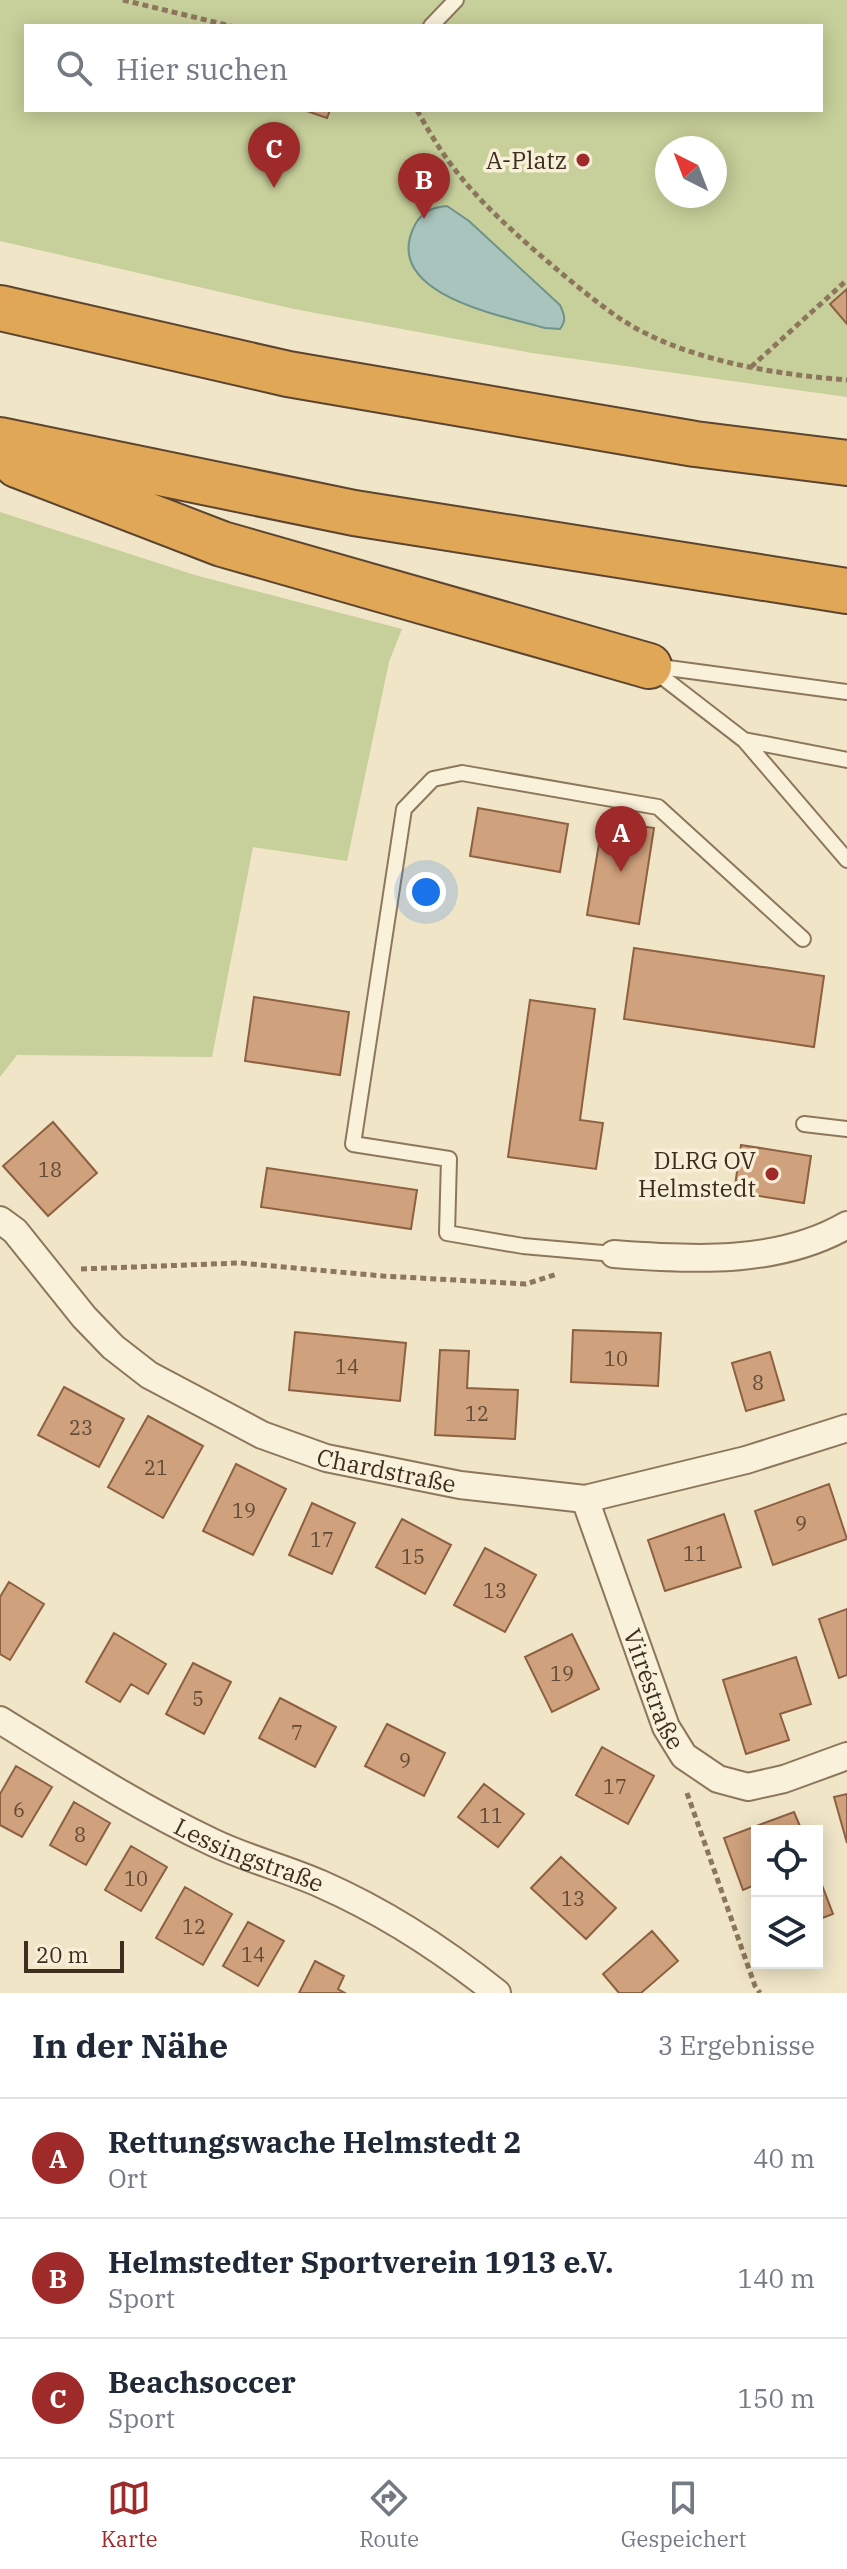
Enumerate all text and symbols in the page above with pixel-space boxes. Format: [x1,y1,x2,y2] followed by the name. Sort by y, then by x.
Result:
[24,24,823,112] search box
[52,46,96,90] icon: search
[116,49,288,88] text: Hier suchen
[248,122,300,188] pin: C
[655,136,727,208] north arrow
[486,144,567,176] place label: A-Platz
[574,151,592,169] marker: A-Platz
[398,153,450,219] pin: B
[595,806,647,872] pin: A
[406,872,446,912] your location
[638,1144,756,1204] place label: DLRG OV Helmstedt
[38,1156,62,1183] house number: 18
[763,1165,781,1183] marker: DLRG OV Helmstedt
[604,1345,628,1372] house number: 10
[335,1353,359,1380] house number: 14
[752,1369,764,1396] house number: 8
[465,1400,489,1427] house number: 12
[69,1414,93,1441] house number: 23
[312,1440,459,1500] street label: Chardstraße
[144,1454,168,1481] house number: 21
[232,1497,256,1524] house number: 19
[795,1510,807,1537] house number: 9
[310,1526,334,1553] house number: 17
[683,1540,707,1567] house number: 11
[401,1543,425,1570] house number: 15
[483,1577,507,1604] house number: 13
[616,1624,692,1755] street label: Vitréstraße
[550,1660,574,1687] house number: 19
[192,1685,204,1712] house number: 5
[291,1719,303,1746] house number: 7
[399,1747,411,1774] house number: 9
[603,1773,627,1800] house number: 17
[13,1796,25,1823] house number: 6
[479,1802,503,1829] house number: 11
[169,1810,329,1899] street label: Lessingstraße
[74,1821,86,1848] house number: 8
[751,1825,823,1969] map controls
[751,1825,823,1897] button: locate
[124,1865,148,1892] house number: 10
[561,1885,585,1912] house number: 13
[751,1897,823,1969] button: layers
[182,1913,206,1940] house number: 12
[24,1937,124,1973] scale bar
[36,1940,88,1969] text: 20 m
[241,1941,265,1968] house number: 14
[32,2023,228,2067] text: In der Nähe
[658,2028,815,2062] text: 3 Ergebnisse
[108,2122,521,2161] text: Rettungswache Helmstedt 2
[49,2141,67,2175] text: A
[753,2141,815,2175] text: 40 m
[108,2161,148,2195] text: Ort
[108,2242,613,2281] text: Helmstedter Sportverein 1913 e.V.
[49,2261,67,2295] text: B
[737,2261,815,2295] text: 140 m
[108,2281,175,2315] text: Sport
[108,2362,296,2401] text: Beachsoccer
[49,2381,67,2415] text: C
[737,2381,815,2415] text: 150 m
[108,2401,175,2435] text: Sport
[101,2476,158,2553] tab: Karte
[359,2476,419,2553] tab: Route
[621,2476,746,2553] tab: Gespeichert

